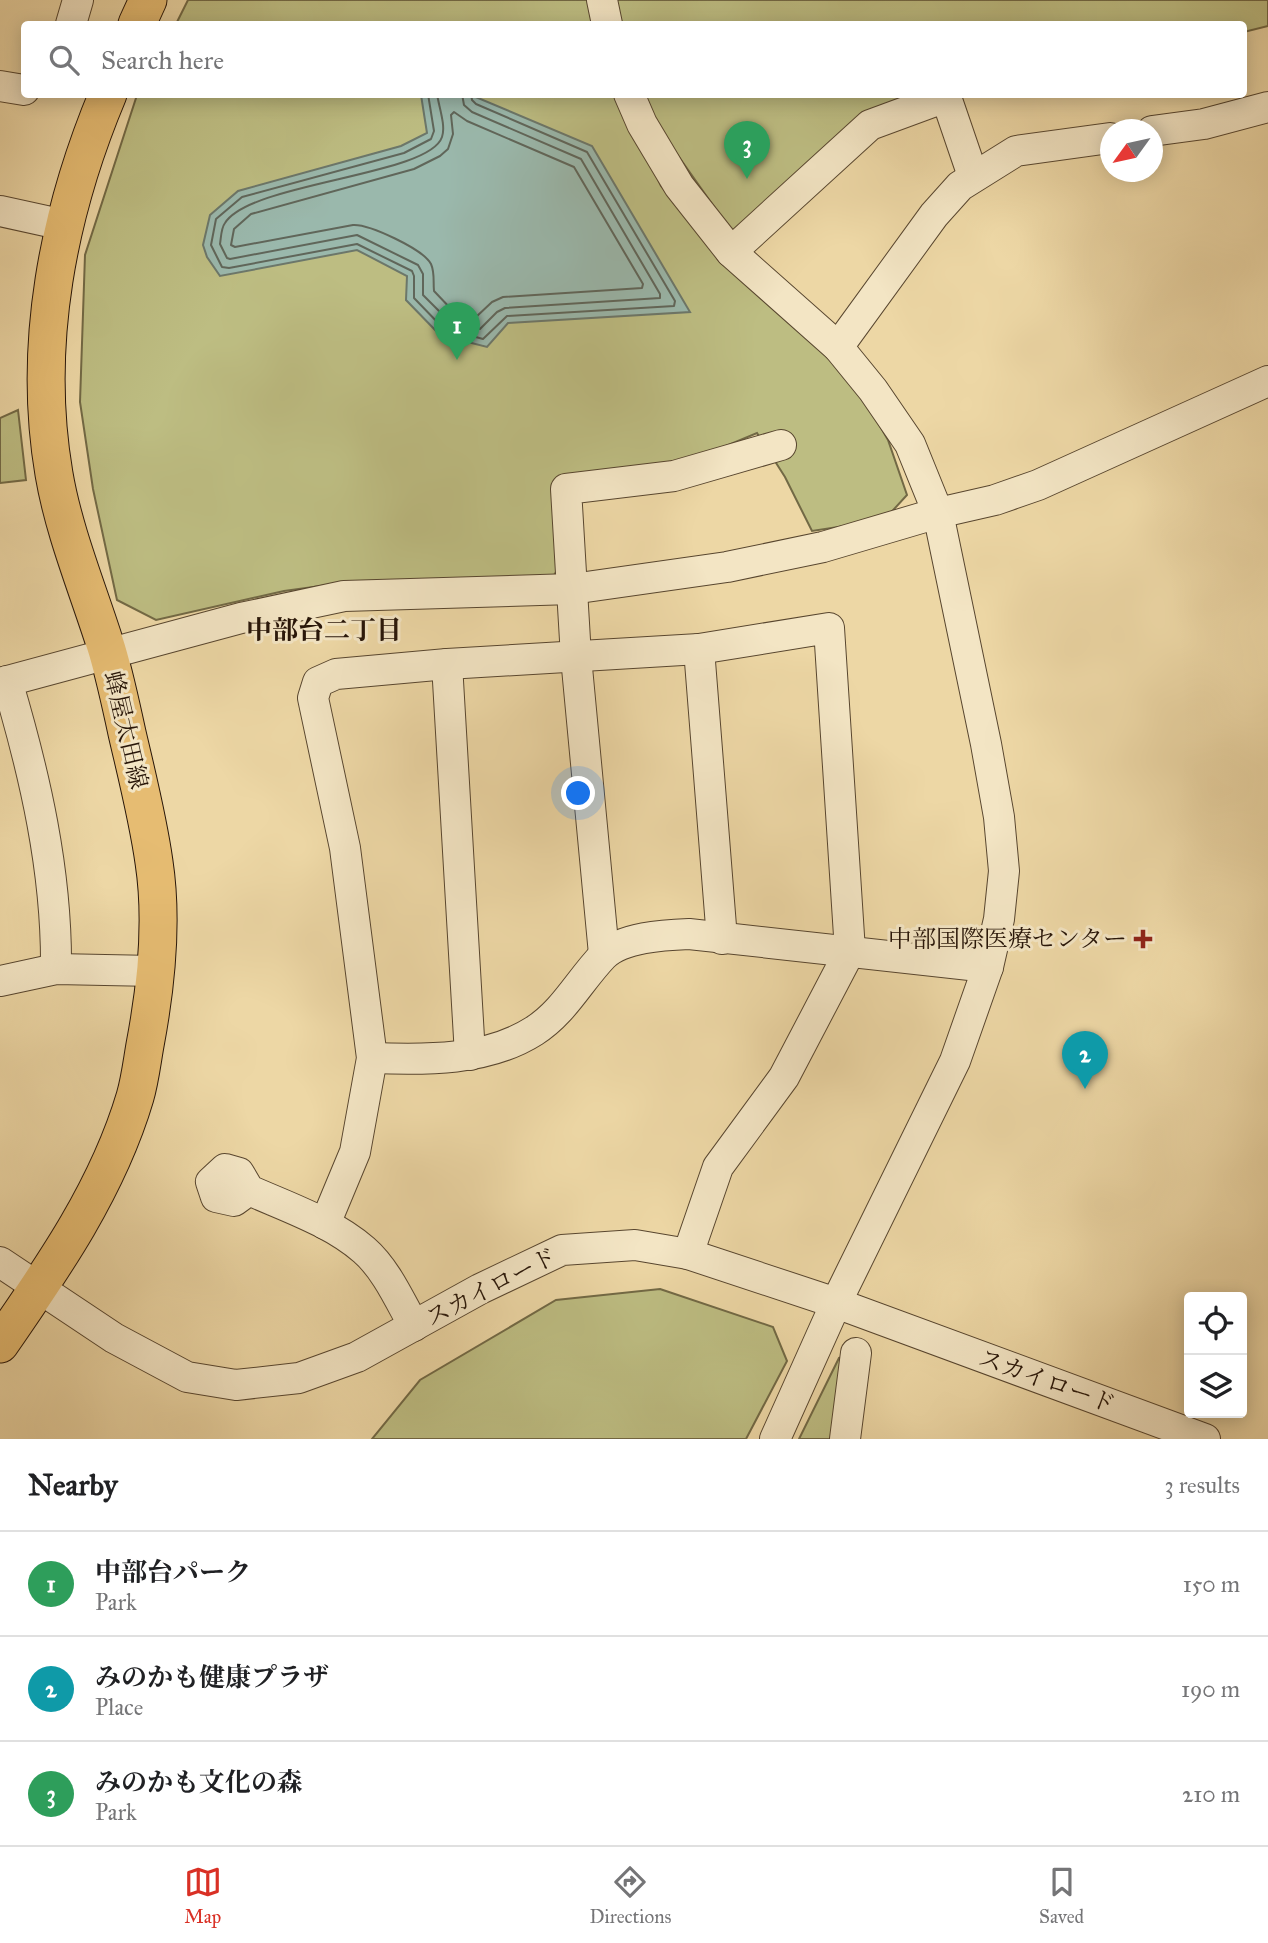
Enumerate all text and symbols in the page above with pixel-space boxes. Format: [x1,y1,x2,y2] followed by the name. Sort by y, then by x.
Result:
[21,21,1247,98] search box
[45,41,83,79] icon: search
[101,44,224,76] text: Search here
[1100,119,1163,182] north arrow
[724,121,770,179] pin: 3
[434,302,480,360] pin: 1
[246,614,402,646] district label: 中部台二丁目
[98,668,154,792] street label: 蜂屋太田線
[561,776,595,810] your location
[888,924,1127,954] place label: 中部国際医療センター
[1133,929,1153,949] marker: 中部国際医療センター
[1062,1031,1108,1089] pin: 2
[420,1241,562,1333] street label: スカイロード
[1184,1292,1247,1418] map controls
[1184,1292,1247,1355] button: locate
[975,1342,1119,1420] street label: スカイロード
[1184,1355,1247,1418] button: layers
[28,1467,118,1503] text: Nearby
[1164,1471,1240,1499] text: 3 results
[95,1556,251,1588] text: 中部台パーク
[46,1570,56,1598] text: 1
[1183,1570,1240,1598] text: 150 m
[95,1588,137,1616] text: Park
[95,1661,329,1693] text: みのかも健康プラザ
[45,1675,57,1703] text: 2
[1181,1675,1240,1703] text: 190 m
[95,1693,143,1721] text: Place
[95,1766,303,1798] text: みのかも文化の森
[46,1780,56,1808] text: 3
[1182,1780,1240,1808] text: 210 m
[95,1798,137,1826] text: Park
[184,1863,222,1928] tab: Map
[589,1863,671,1928] tab: Directions
[1039,1863,1084,1928] tab: Saved

